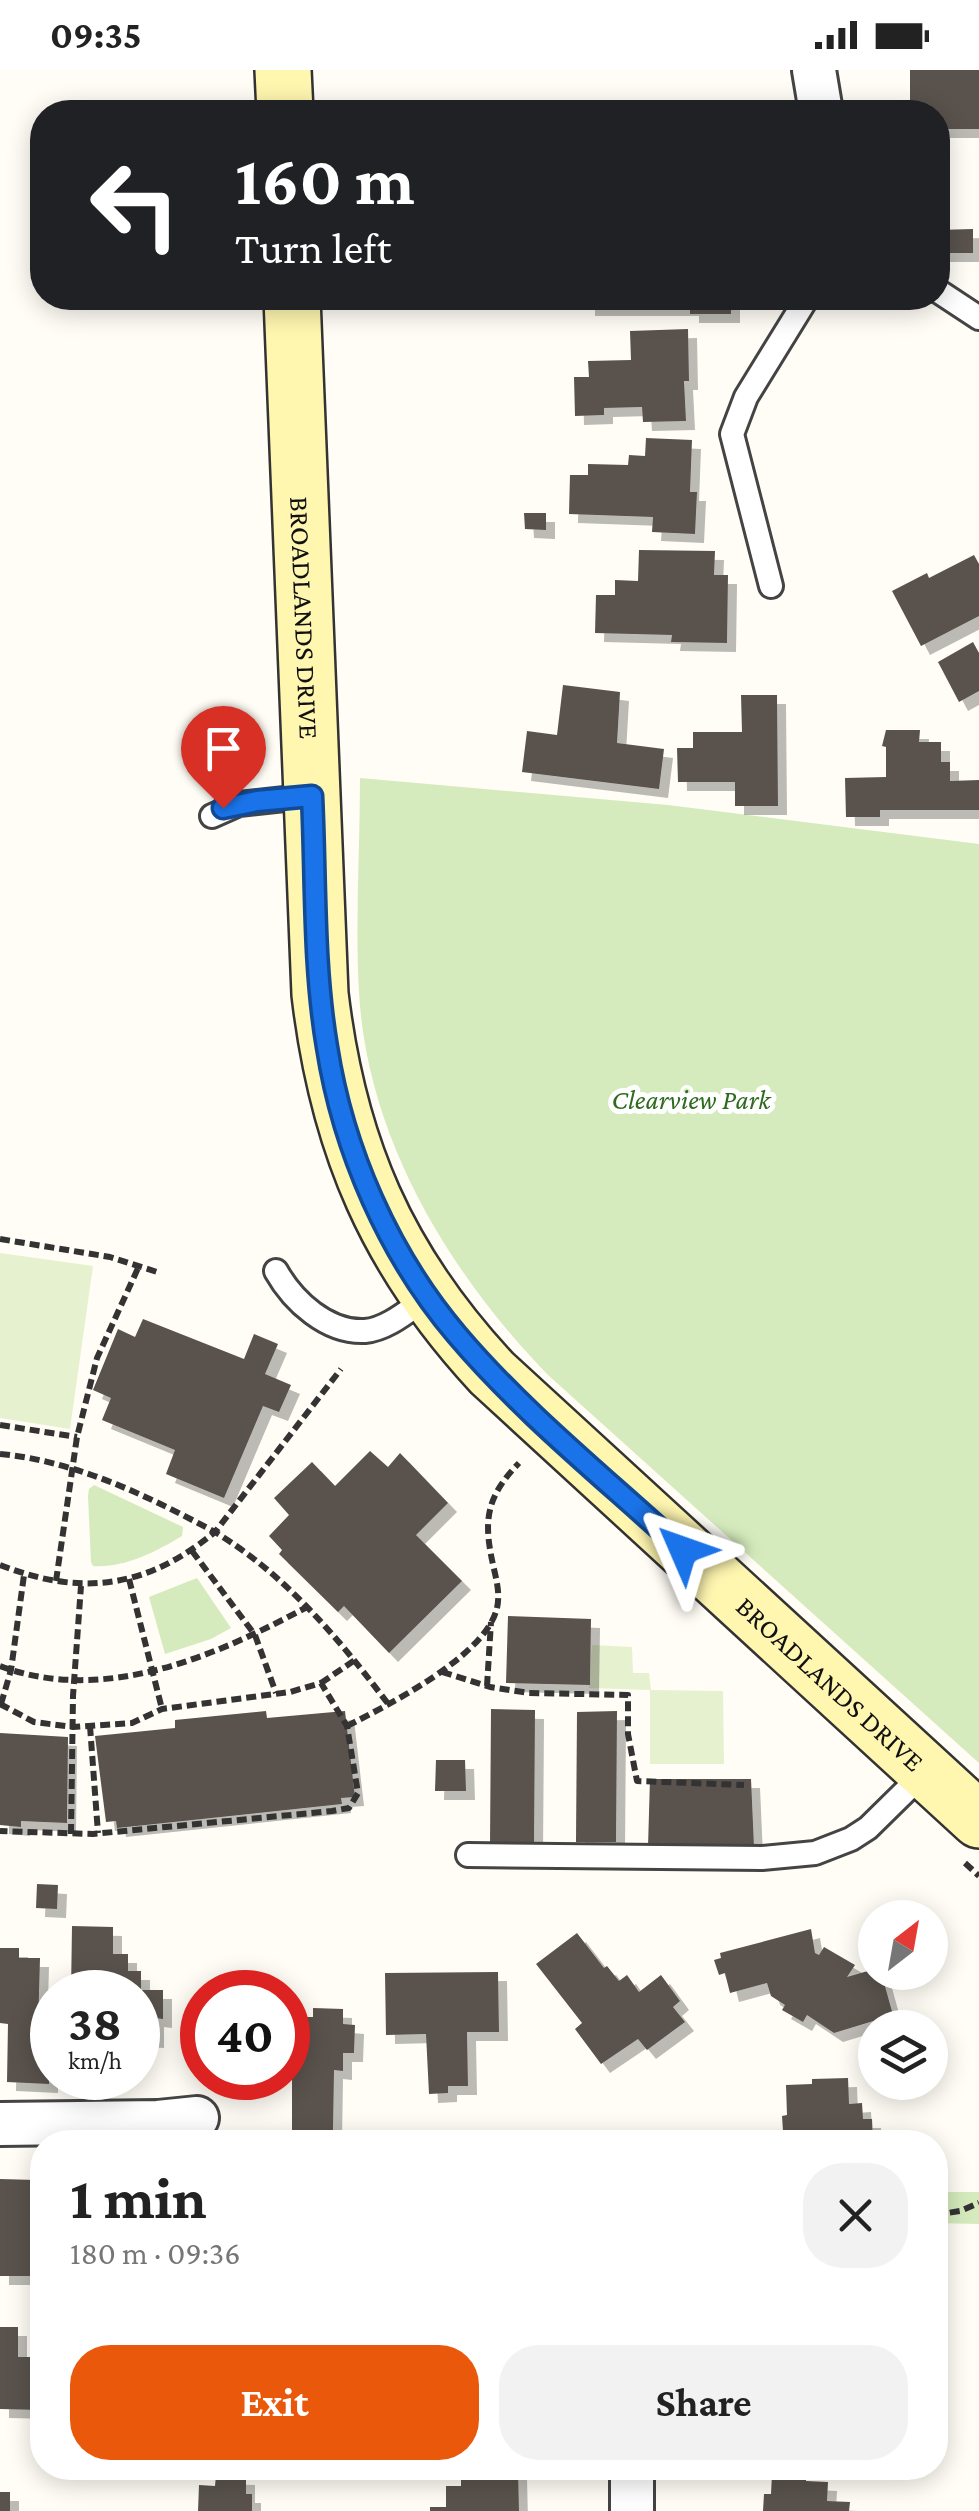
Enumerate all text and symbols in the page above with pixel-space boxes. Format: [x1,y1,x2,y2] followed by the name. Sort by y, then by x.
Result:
[50,14,142,56] text: 09:35
[70,140,200,270] icon: left
[235,141,415,219] text: 160 m
[235,223,392,273] text: Turn left
[284,496,325,740] street label: BROADLANDS DRIVE
[181,706,266,809] pin
[196,721,251,776] icon: arrive
[612,1084,772,1115] park label: Clearview Park
[631,1498,735,1602] position arrow
[730,1590,930,1778] street label: BROADLANDS DRIVE
[858,1900,948,1990] north arrow
[858,1900,948,2100] map controls
[180,1970,310,2100] speed limit sign: 40
[68,1995,122,2051] text: 38
[858,2010,948,2100] button: layers
[68,2047,122,2074] text: km/h
[803,2163,908,2268] button: close
[70,2164,207,2231] text: 1 min
[70,2235,240,2271] text: 180 m · 09:36
[70,2345,479,2460] button: Exit
[499,2345,908,2460] button: Share

